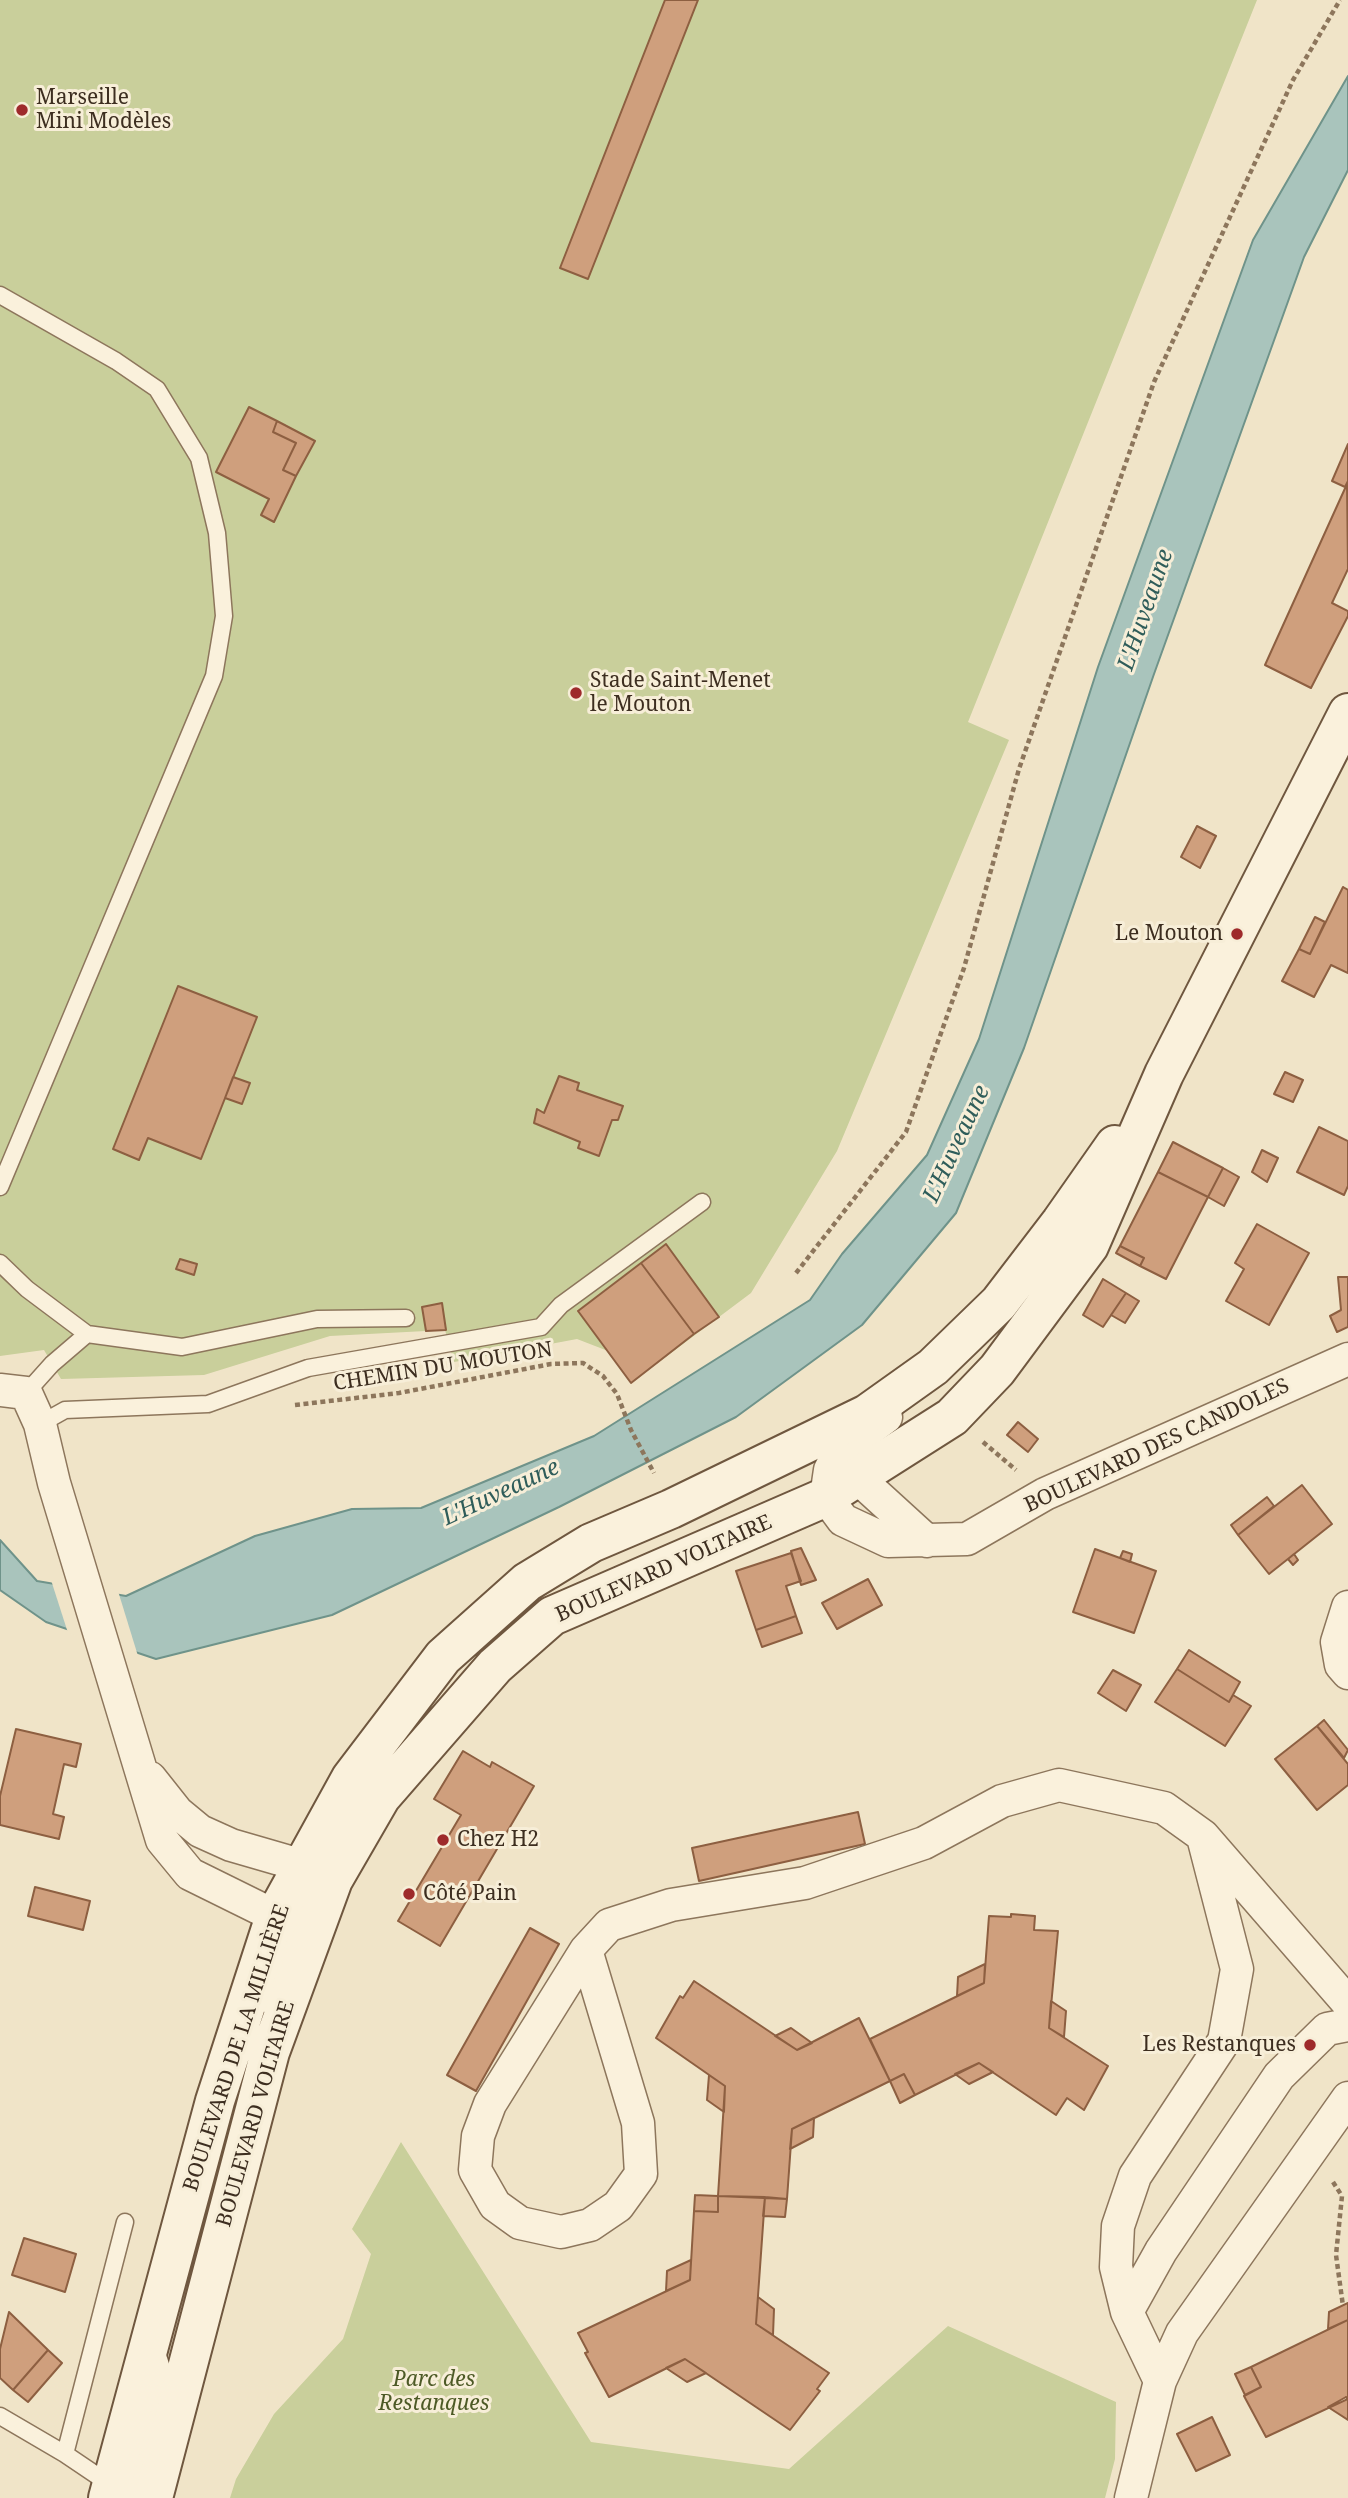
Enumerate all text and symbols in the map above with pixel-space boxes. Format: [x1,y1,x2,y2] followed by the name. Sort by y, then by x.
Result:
[36,85,171,135] place label: Marseille Mini Modèles
[14,102,30,118] marker: Marseille Mini Modèles
[1112,546,1180,674] water label: L'Huveaune
[590,668,771,718] place label: Stade Saint-Menet le Mouton
[568,685,584,701] marker: Stade Saint-Menet le Mouton
[1115,921,1223,947] place label: Le Mouton
[1229,926,1245,942] marker: Le Mouton
[918,1081,996,1207] water label: L'Huveaune
[332,1337,554,1397] street label: CHEMIN DU MOUTON
[1021,1373,1293,1519] street label: BOULEVARD DES CANDOLES
[438,1454,564,1532] water label: L'Huveaune
[552,1510,776,1628] street label: BOULEVARD VOLTAIRE
[457,1827,539,1853] place label: Chez H2
[435,1832,451,1848] marker: Chez H2
[423,1881,517,1907] place label: Côté Pain
[401,1886,417,1902] marker: Côté Pain
[179,1901,295,2195] street label: BOULEVARD DE LA MILLIÈRE
[212,1998,300,2230] street label: BOULEVARD VOLTAIRE
[1143,2032,1296,2058] place label: Les Restanques
[1302,2037,1318,2053] marker: Les Restanques
[379,2367,489,2417] park label: Parc des Restanques

